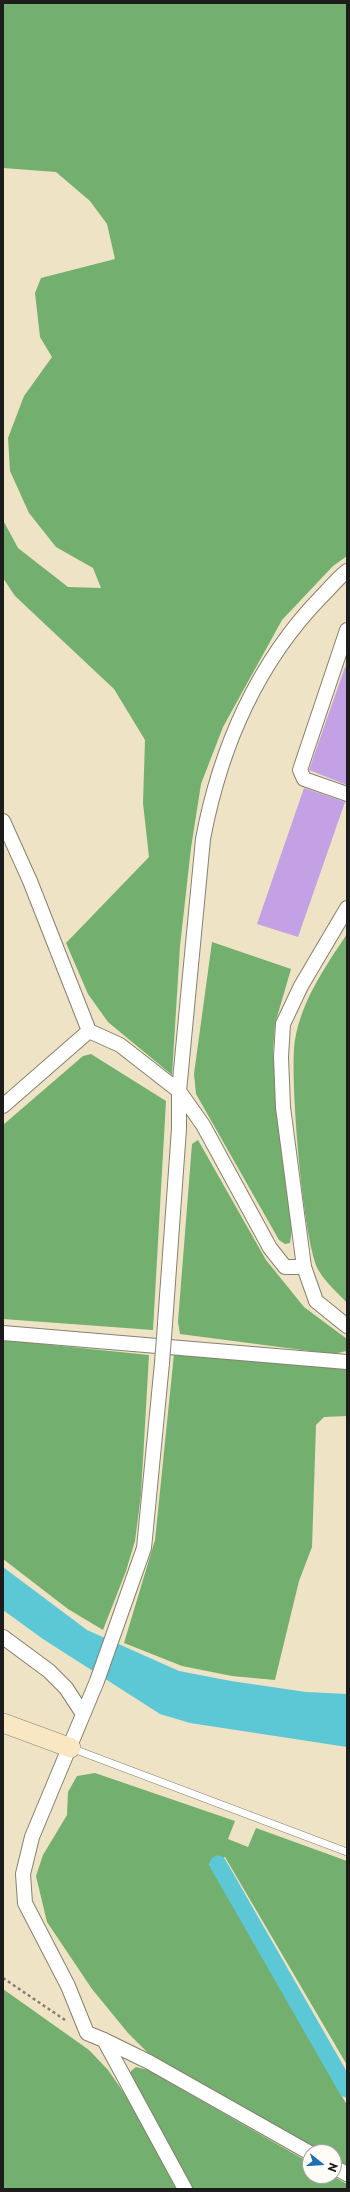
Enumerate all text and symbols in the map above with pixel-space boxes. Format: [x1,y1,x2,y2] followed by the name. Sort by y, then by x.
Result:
[302,2144,342,2184] north arrow
[324,2161,342,2174] text: N

